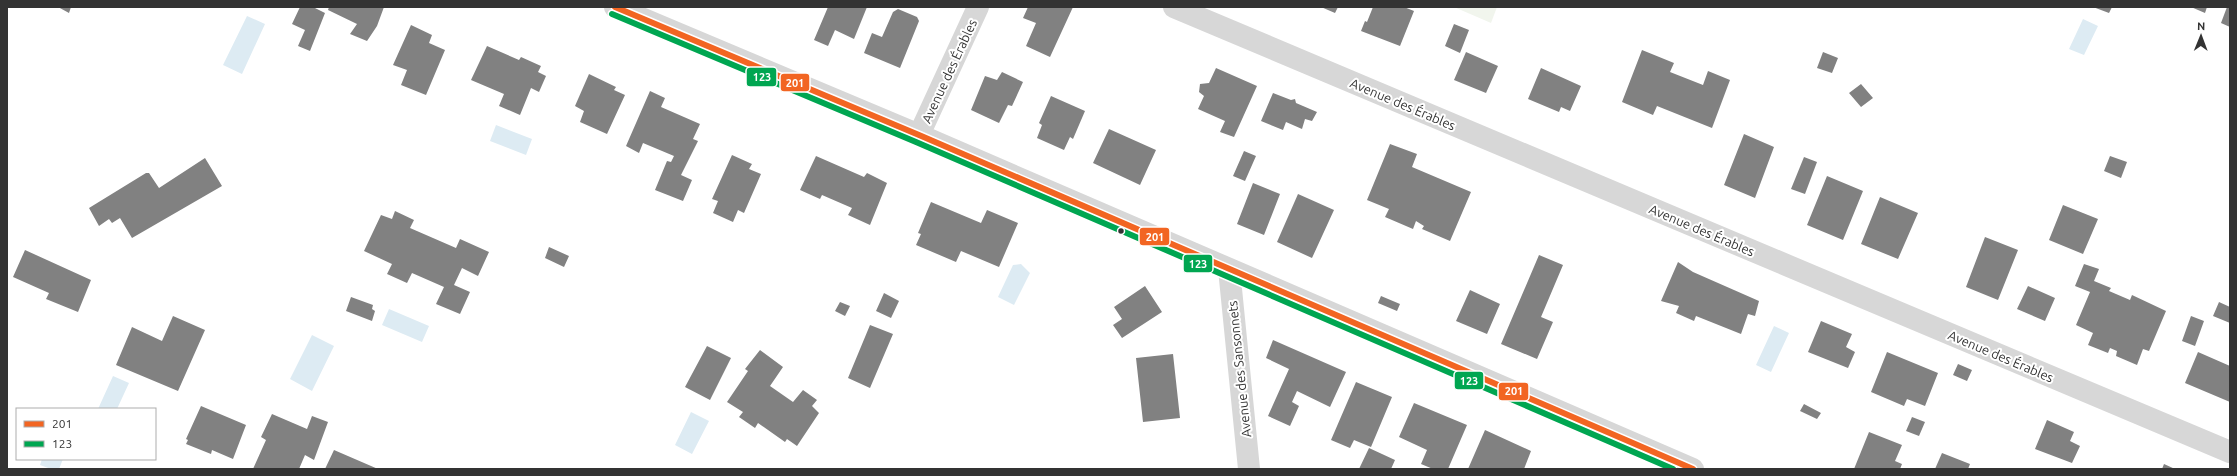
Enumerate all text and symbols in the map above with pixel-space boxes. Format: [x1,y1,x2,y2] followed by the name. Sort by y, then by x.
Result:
[918,16,979,125] street label: Avenue des Érables
[2181,16,2221,56] north arrow
[2197,20,2205,32] text: N
[746,67,777,87] line badge: 123
[753,71,771,83] text: 123
[780,73,810,92] line badge: 201
[1348,75,1458,133] street label: Avenue des Érables
[786,77,804,89] text: 201
[1647,201,1757,259] street label: Avenue des Érables
[1116,226,1126,236] unlabelled marker
[1139,227,1170,246] line badge: 201
[1146,231,1164,243] text: 201
[1183,254,1213,273] line badge: 123
[1189,258,1207,270] text: 123
[1225,300,1253,438] street label: Avenue des Sansonnets
[1946,327,2056,385] street label: Avenue des Érables
[1454,371,1484,390] line badge: 123
[1460,375,1478,387] text: 123
[1498,382,1529,401] line badge: 201
[1505,385,1523,397] text: 201
[16,408,156,460] legend
[52,417,72,430] text: 201
[52,437,72,450] text: 123

